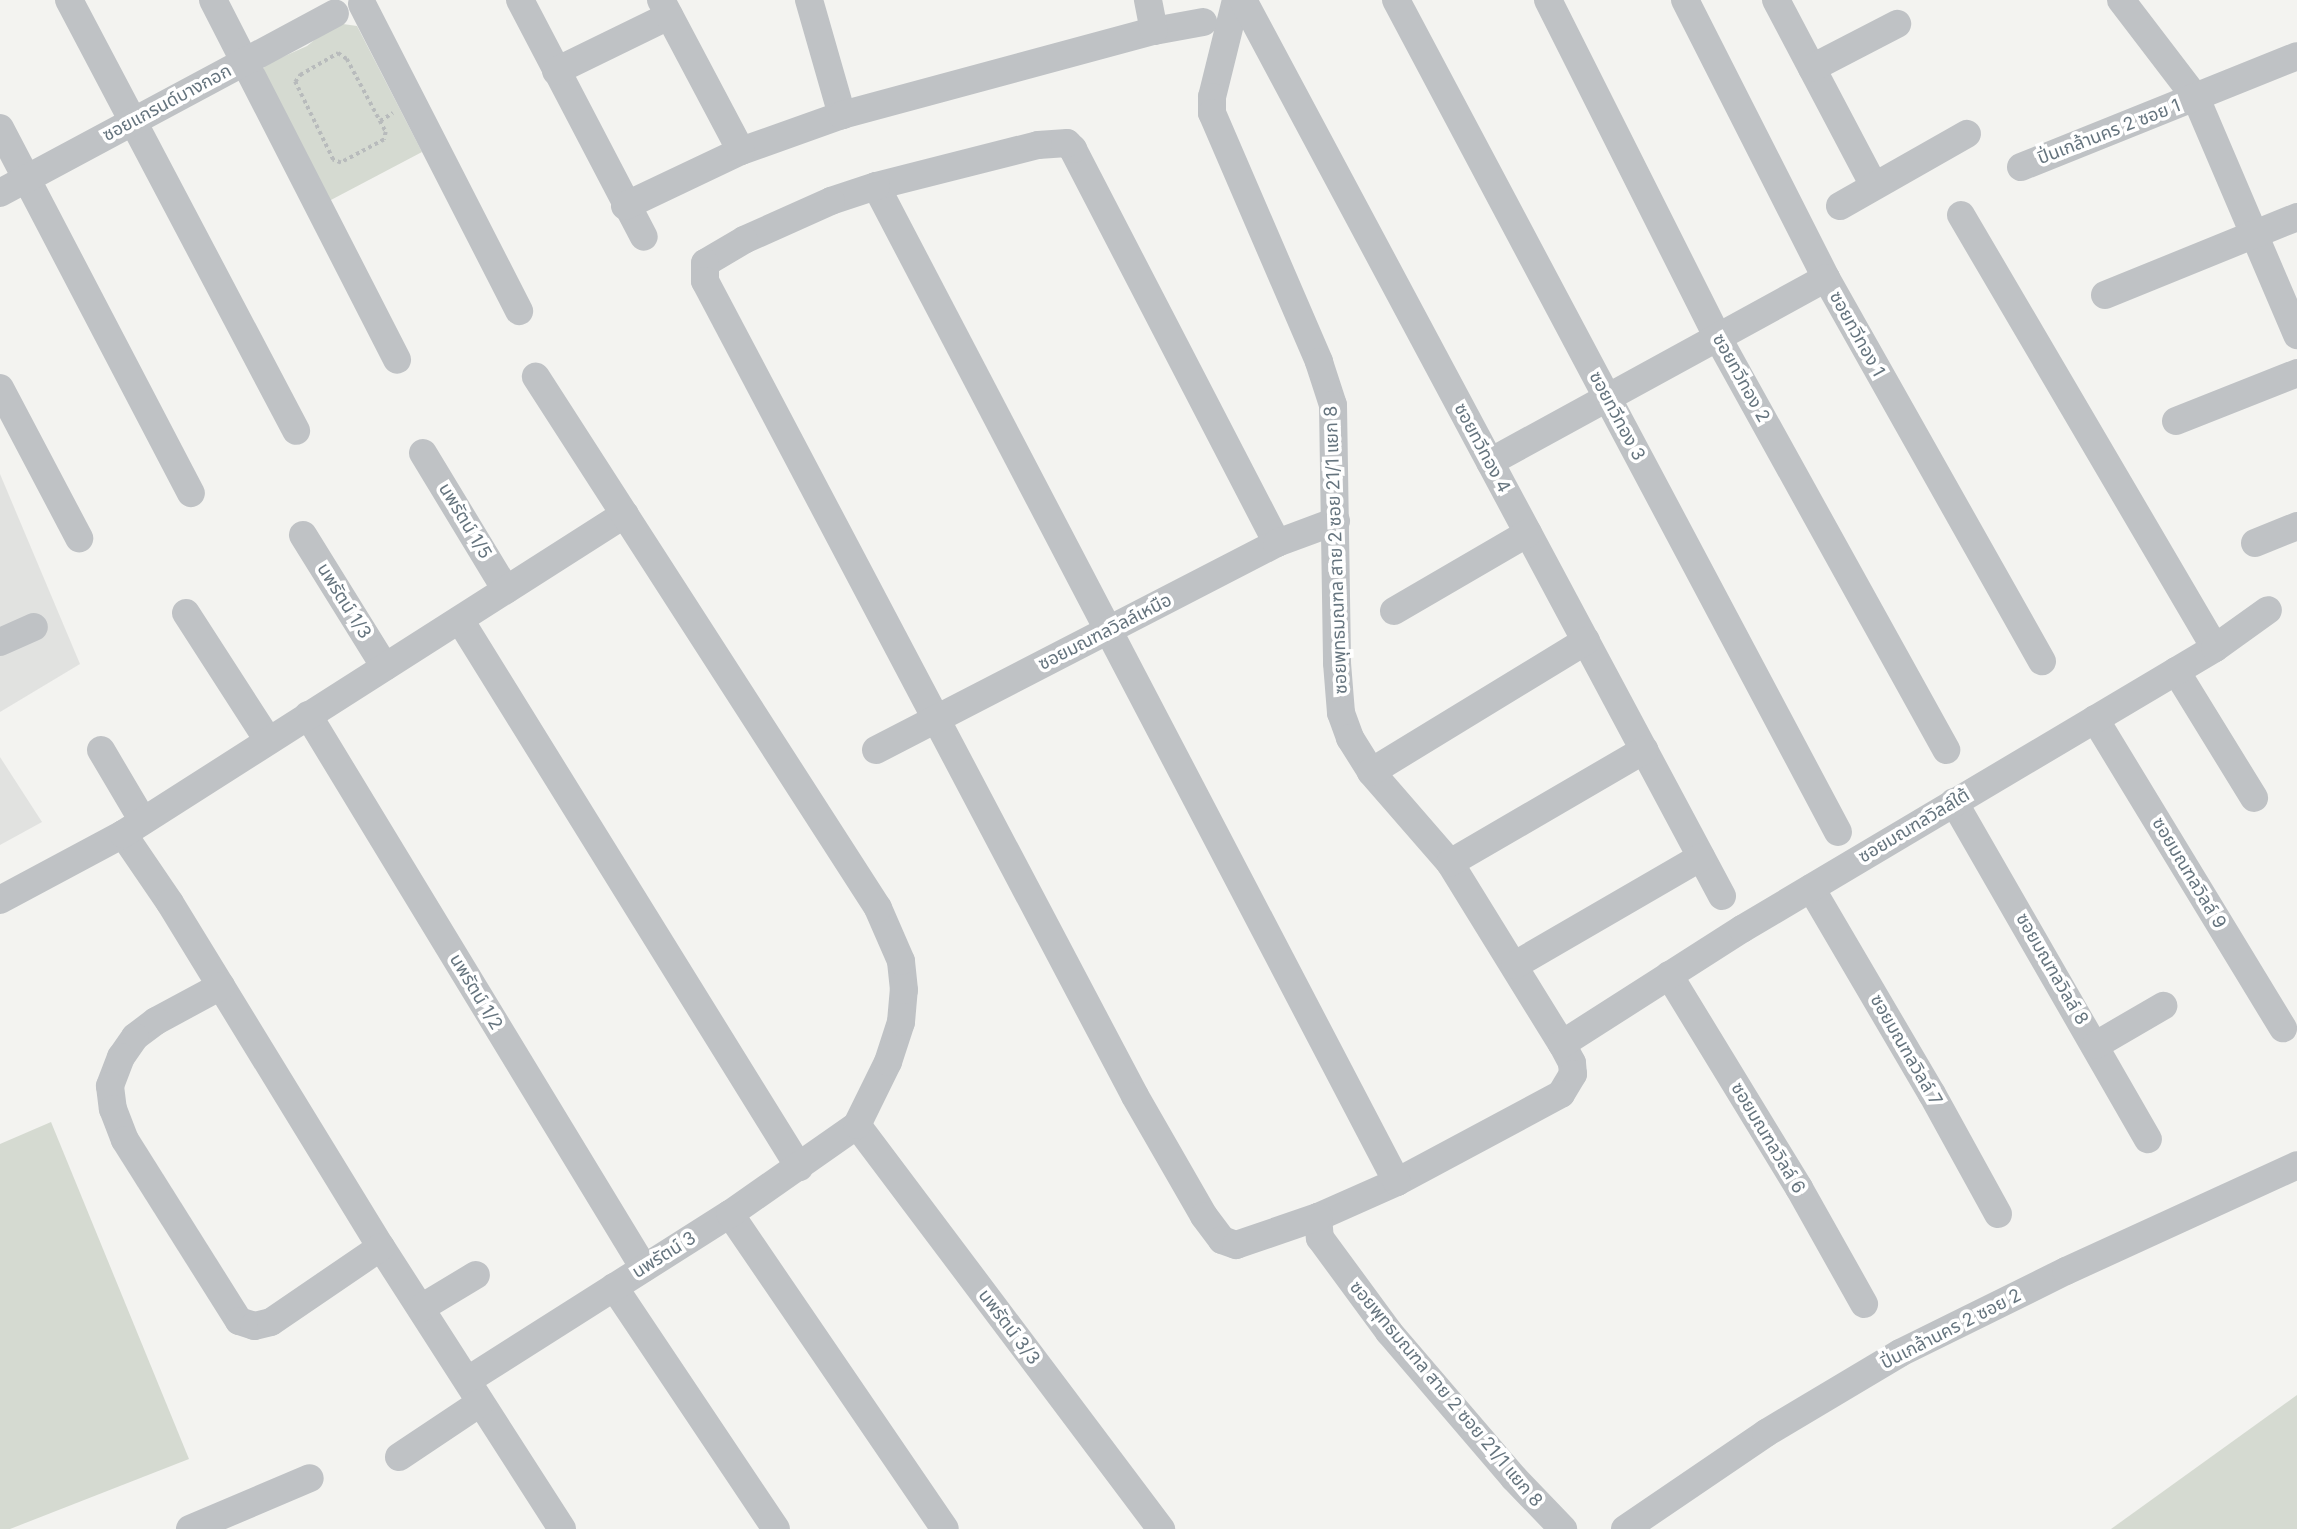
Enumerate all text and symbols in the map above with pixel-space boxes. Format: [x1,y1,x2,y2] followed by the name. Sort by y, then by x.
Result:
[99,60,235,146] street label: ซอยแกรนด์บางกอก
[2035,95,2183,169] street label: ปิ่นเกล้านคร 2 ซอย 1
[1825,288,1889,380] street label: ซอยทวีทอง 1
[1708,330,1774,426] street label: ซอยทวีทอง 2
[1584,368,1650,464] street label: ซอยทวีทอง 3
[1449,399,1515,497] street label: ซอยทวีทอง 4
[1320,406,1352,694] street label: ซอยพุทธมณฑล สาย 2 ซอย 21/1 แยก 8
[434,479,496,563] street label: นพรัตน์ 1/5
[312,559,376,643] street label: นพรัตน์ 1/3
[1035,589,1175,675] street label: ซอยมณฑลวิลล์เหนือ
[1854,784,1974,868] street label: ซอยมณฑลวิลล์ใต้
[2147,814,2231,932] street label: ซอยมณฑลวิลล์ 9
[2011,909,2093,1029] street label: ซอยมณฑลวิลล์ 8
[445,950,507,1034] street label: นพรัตน์ 1/2
[1865,991,1947,1109] street label: ซอยมณฑลวิลล์ 7
[1726,1079,1810,1197] street label: ซอยมณฑลวิลล์ 6
[628,1227,700,1283] street label: นพรัตน์ 3
[1345,1277,1547,1511] street label: ซอยพุทธมณฑล สาย 2 ซอย 21/1 แยก 8
[1877,1284,2025,1374] street label: ปิ่นเกล้านคร 2 ซอย 2
[974,1285,1044,1369] street label: นพรัตน์ 3/3

